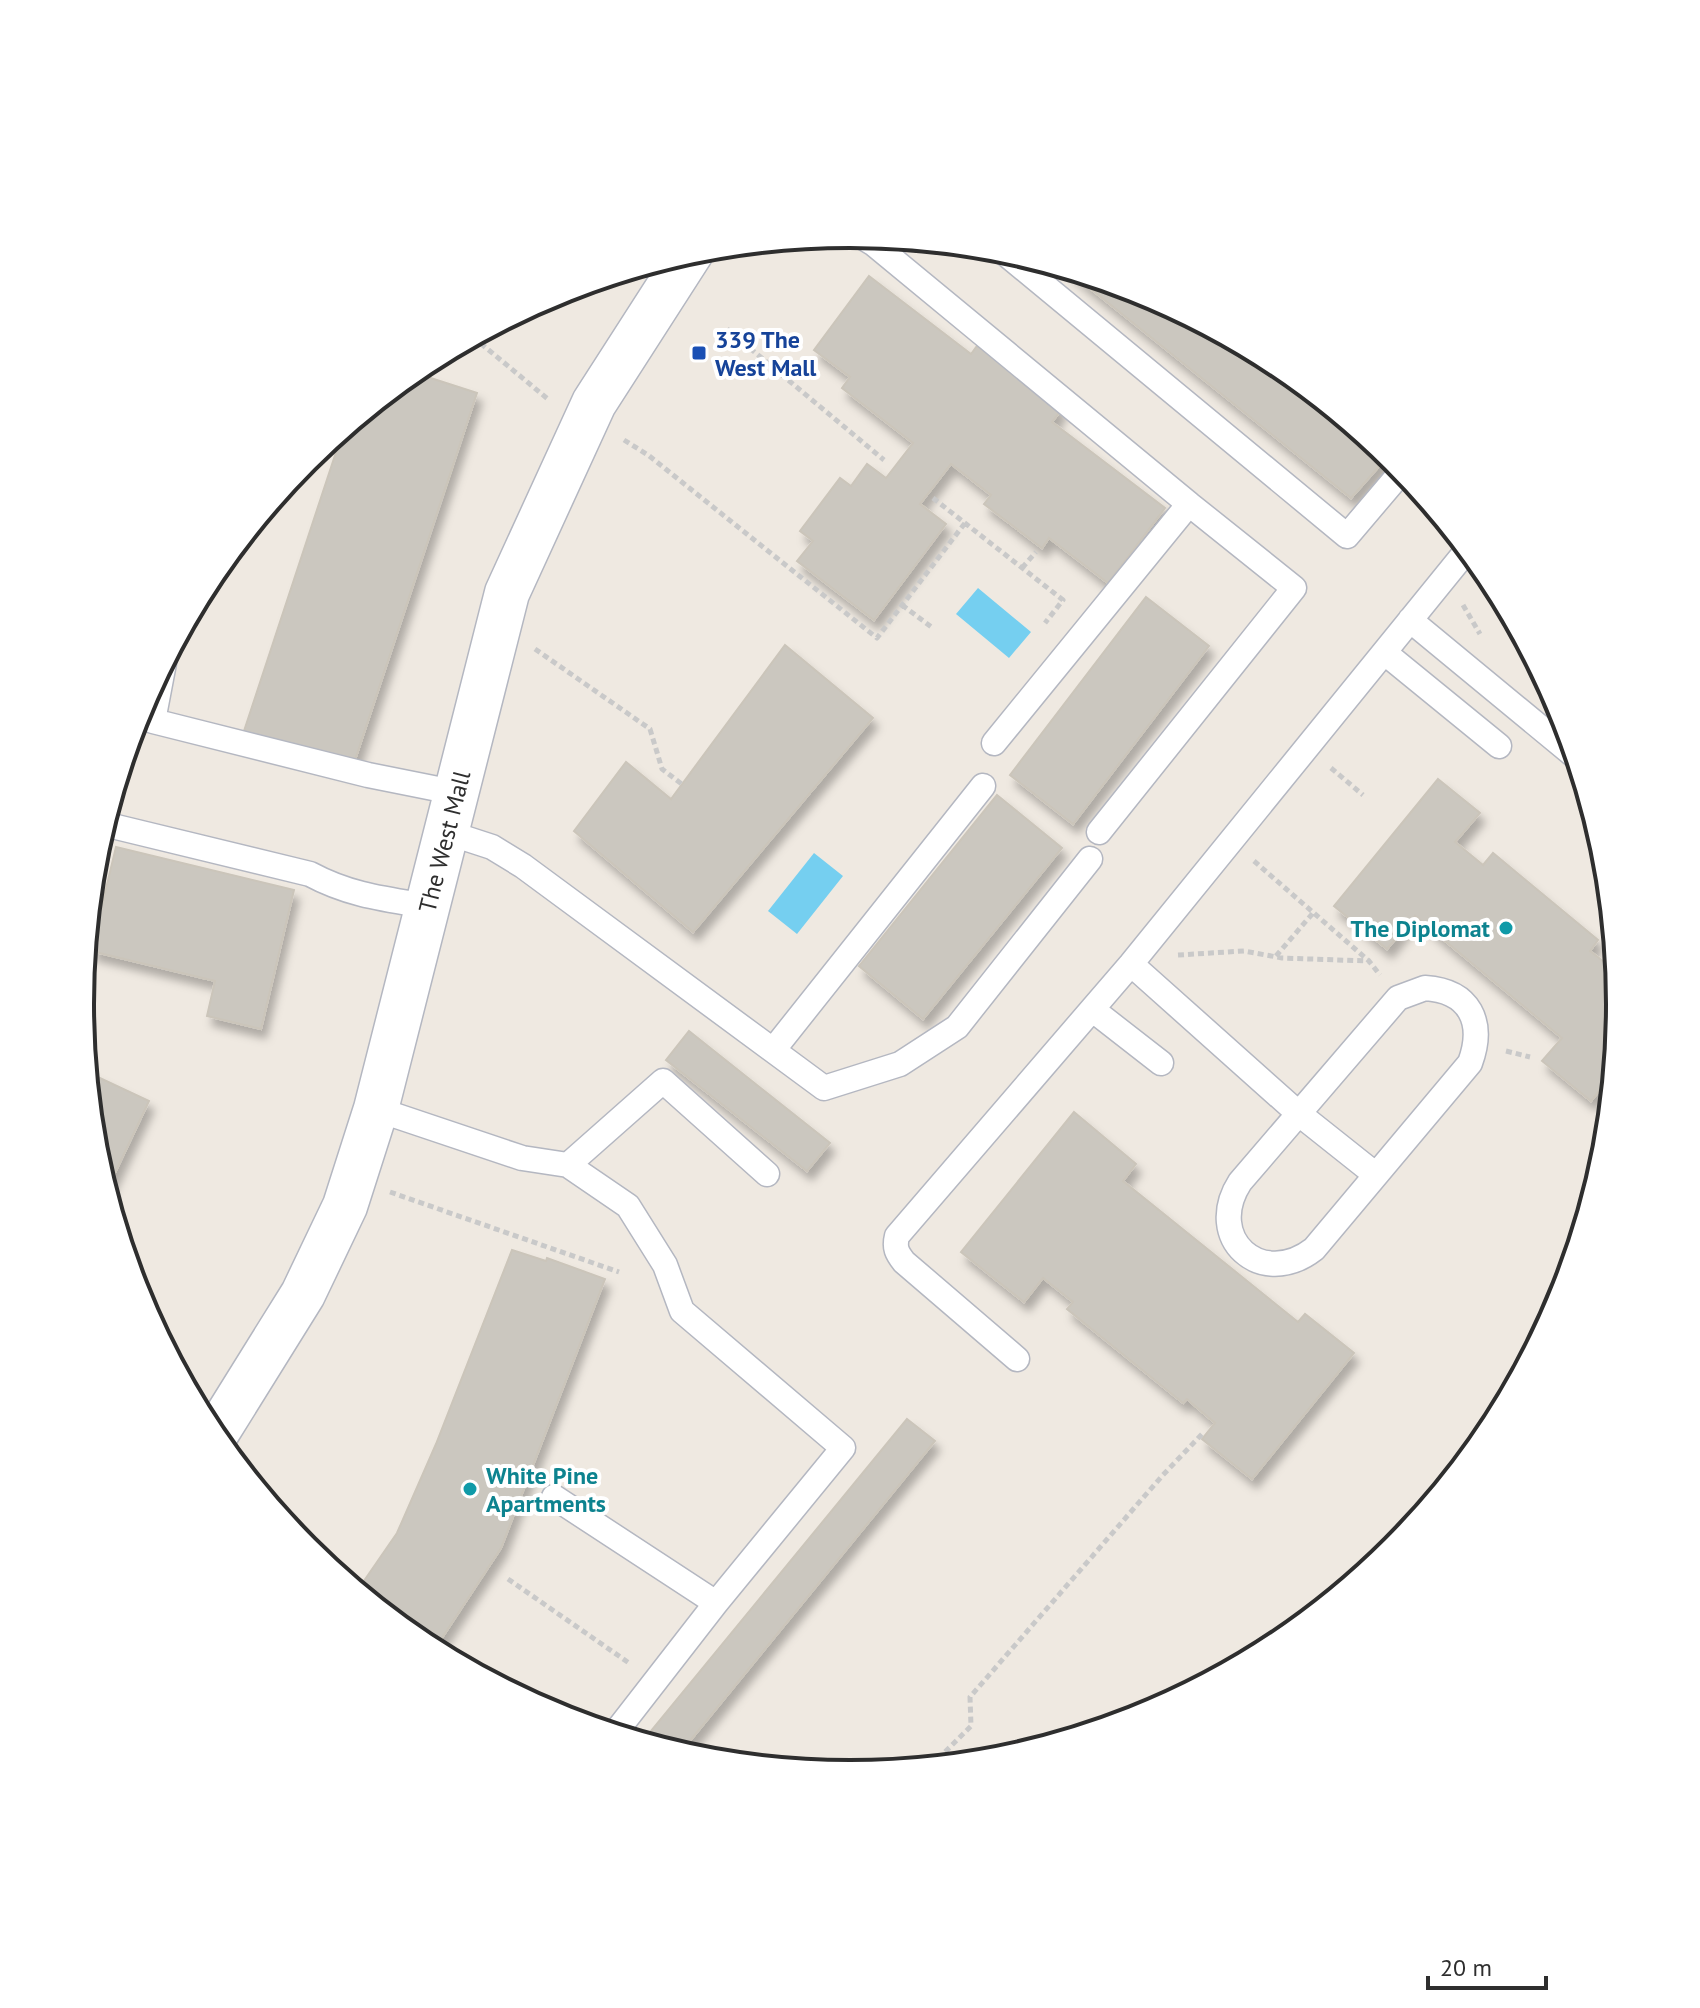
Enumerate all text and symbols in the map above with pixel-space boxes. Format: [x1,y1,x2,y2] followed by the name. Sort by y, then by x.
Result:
[715,324,817,383] place label: 339 The West Mall
[690,344,708,362] marker: 339 The West Mall
[411,767,477,915] street label: The West Mall
[1351,913,1491,944] place label: The Diplomat
[1497,919,1515,937] marker: The Diplomat
[486,1460,606,1519] place label: White Pine Apartments
[461,1480,479,1498] marker: White Pine Apartments
[1428,1940,1546,1990] scale bar
[1440,1952,1492,1983] text: 20 m

